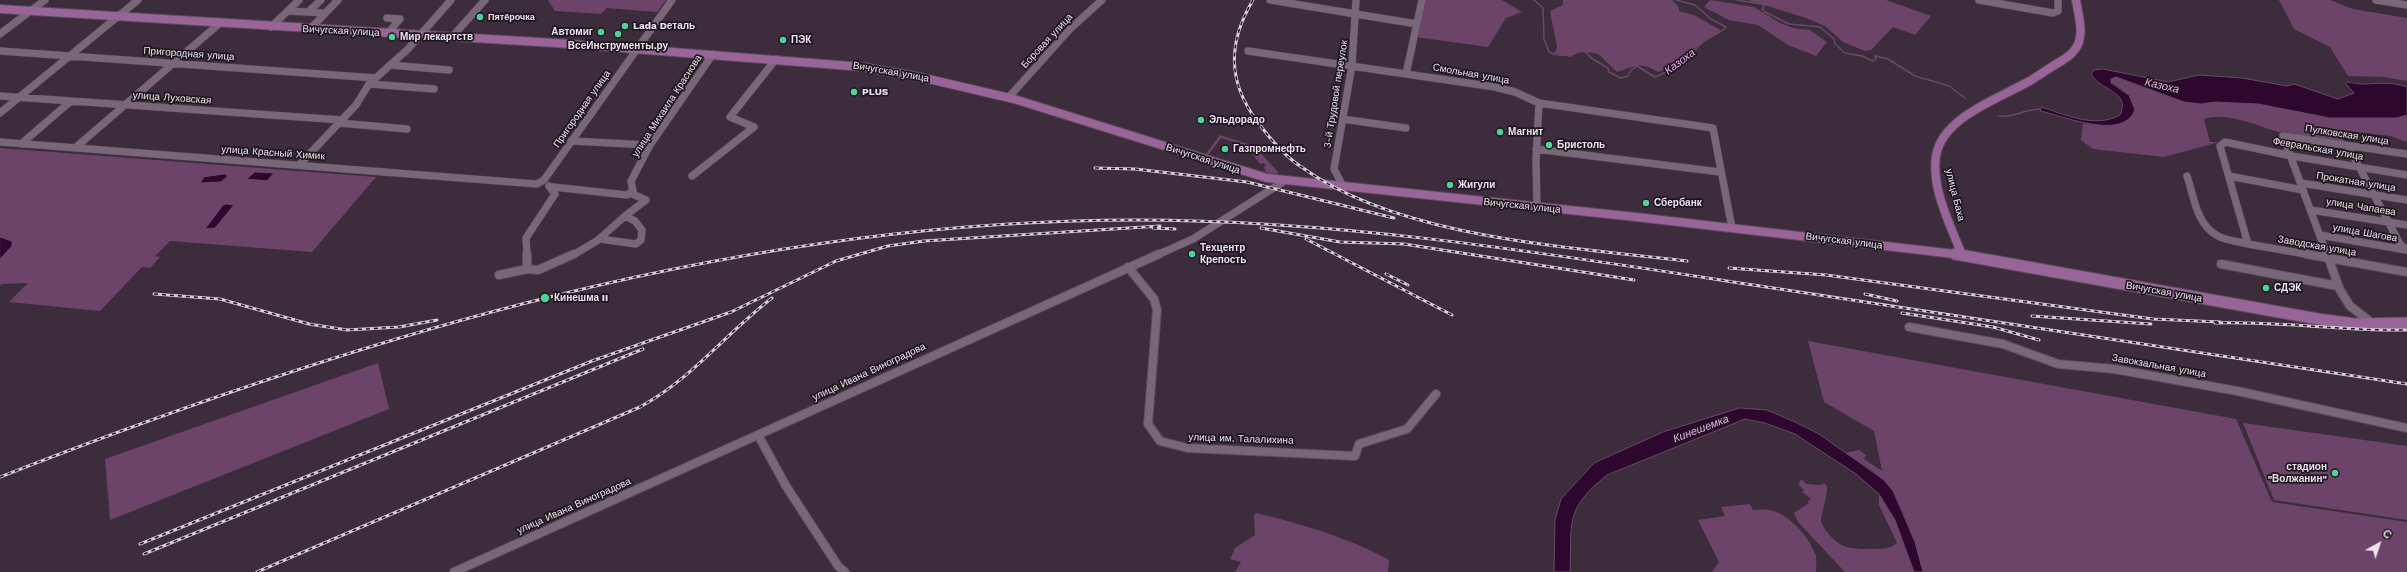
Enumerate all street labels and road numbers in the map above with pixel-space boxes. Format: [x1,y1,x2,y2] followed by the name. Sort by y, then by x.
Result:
[1019,11,1075,71] street label: Боровая улица
[302,23,380,39] street label: Вичугская улица
[1322,39,1350,149] street label: 3-й Трудовой переулок
[143,45,235,63] street label: Пригородная улица
[629,53,705,159] street label: улица Михаила Краснова
[852,59,930,85] street label: Вичугская улица
[1432,61,1510,87] street label: Смольная улица
[551,68,613,150] street label: Пригородная улица
[132,89,212,107] street label: улица Луховская
[2304,122,2390,148] street label: Пулковская улица
[2272,135,2364,163] street label: Февральская улица
[1164,141,1242,177] street label: Вичугская улица
[221,143,325,163] street label: улица Красный Химик
[1943,168,1967,222] street label: улица Баха
[2315,170,2397,194] street label: Прокатная улица
[1483,196,1561,216] street label: Вичугская улица
[2325,196,2397,218] street label: улица Чапаева
[2332,221,2398,245] street label: улица Шагова
[1805,230,1883,252] street label: Вичугская улица
[2277,233,2357,259] street label: Заводская улица
[2125,279,2203,305] street label: Вичугская улица
[810,340,928,404] street label: улица Ивана Виноградова
[2111,352,2207,380] street label: Завокзальная улица
[1188,431,1294,447] street label: улица им. Талалихина
[515,475,633,537] street label: улица Ивана Виноградова

